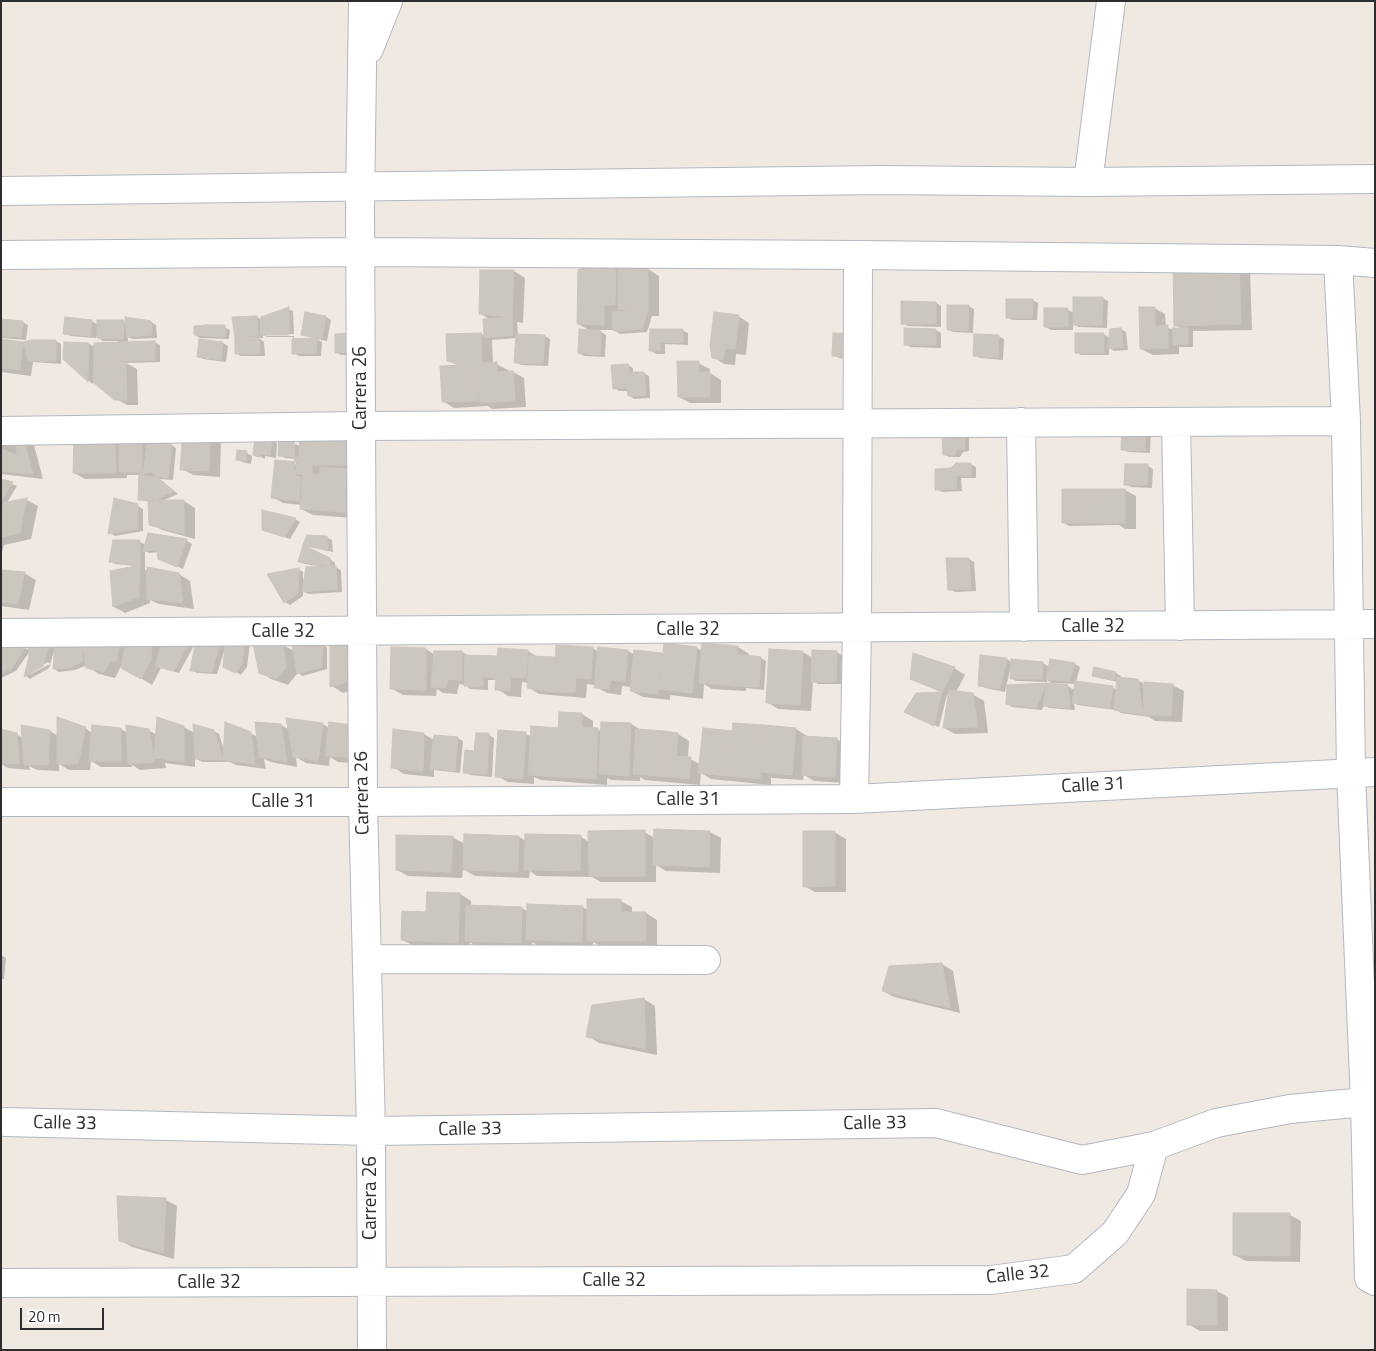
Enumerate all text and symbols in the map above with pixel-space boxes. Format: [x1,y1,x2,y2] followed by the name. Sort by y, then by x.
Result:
[350,346,372,430] street label: Carrera 26
[1061,616,1125,638] street label: Calle 32
[656,619,720,641] street label: Calle 32
[251,621,315,643] street label: Calle 32
[351,751,375,835] street label: Carrera 26
[1061,773,1125,799] street label: Calle 31
[656,789,720,811] street label: Calle 31
[251,791,315,813] street label: Calle 31
[33,1112,97,1136] street label: Calle 33
[843,1112,907,1136] street label: Calle 33
[438,1118,502,1142] street label: Calle 33
[360,1156,382,1240] street label: Carrera 26
[985,1260,1051,1290] street label: Calle 32
[582,1270,646,1292] street label: Calle 32
[177,1272,241,1294] street label: Calle 32
[22,1298,106,1330] scale bar
[28,1305,61,1328] text: 20 m

